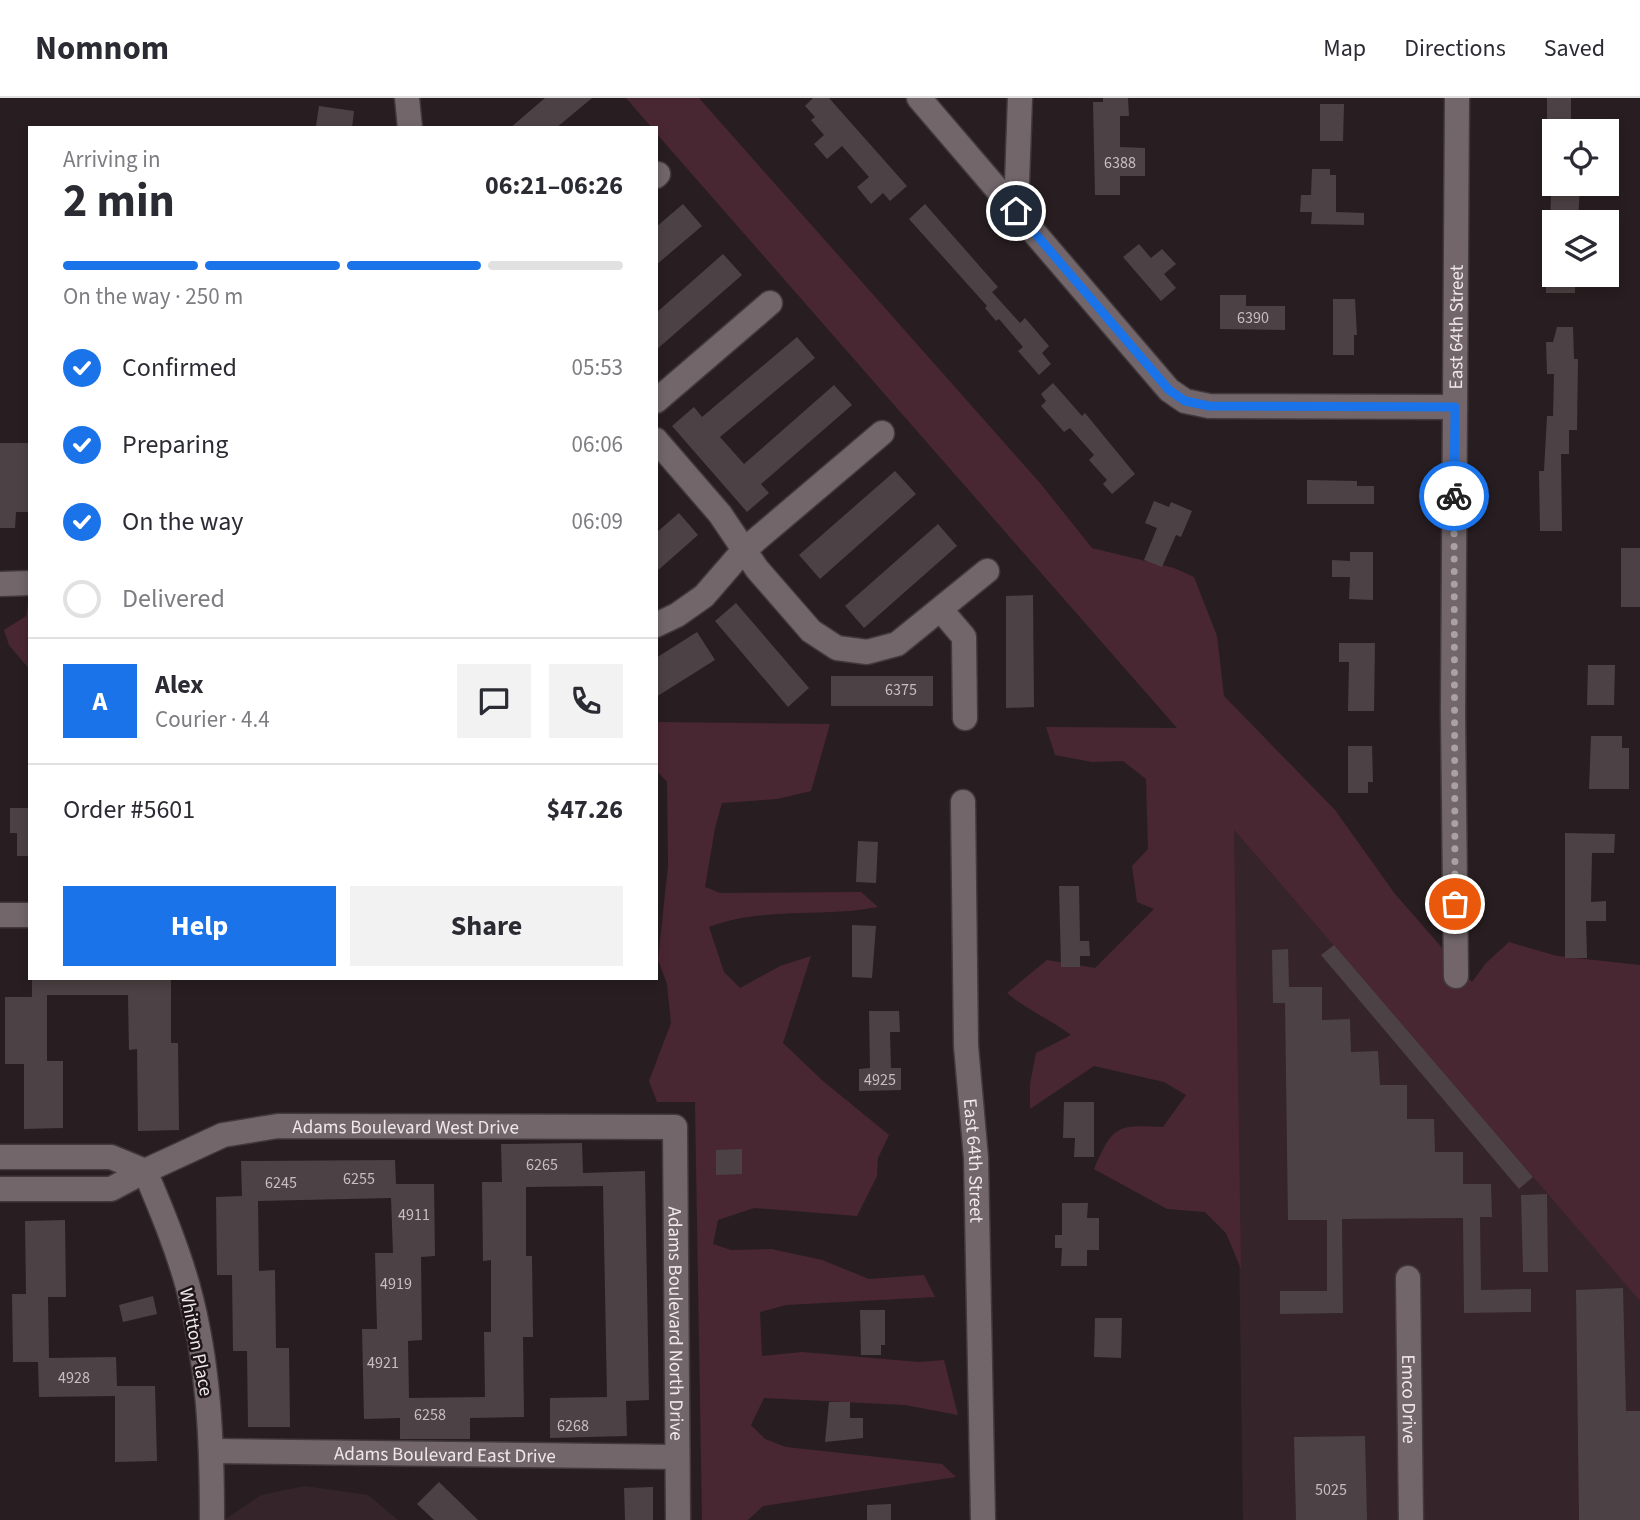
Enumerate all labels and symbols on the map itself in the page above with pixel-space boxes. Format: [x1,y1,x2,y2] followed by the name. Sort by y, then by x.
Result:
[1104,152,1136,174] house number: 6388
[986,181,1046,241] pin
[1443,264,1471,389] street label: East 64th Street
[1237,307,1269,329] house number: 6390
[1419,461,1489,531] courier
[885,679,917,701] house number: 6375
[1425,874,1485,934] pin
[864,1069,896,1091] house number: 4925
[956,1097,989,1224] street label: East 64th Street
[292,1114,519,1142] street label: Adams Boulevard West Drive
[526,1154,558,1176] house number: 6265
[343,1168,375,1190] house number: 6255
[265,1172,297,1194] house number: 6245
[398,1204,430,1226] house number: 4911
[661,1206,689,1441] street label: Adams Boulevard North Drive
[380,1273,412,1295] house number: 4919
[172,1286,219,1399] street label: Whitton Place
[367,1352,399,1374] house number: 4921
[1394,1354,1422,1444] street label: Emco Drive
[58,1367,90,1389] house number: 4928
[414,1404,446,1426] house number: 6258
[557,1415,589,1437] house number: 6268
[334,1441,556,1470] street label: Adams Boulevard East Drive
[1315,1479,1347,1501] house number: 5025

